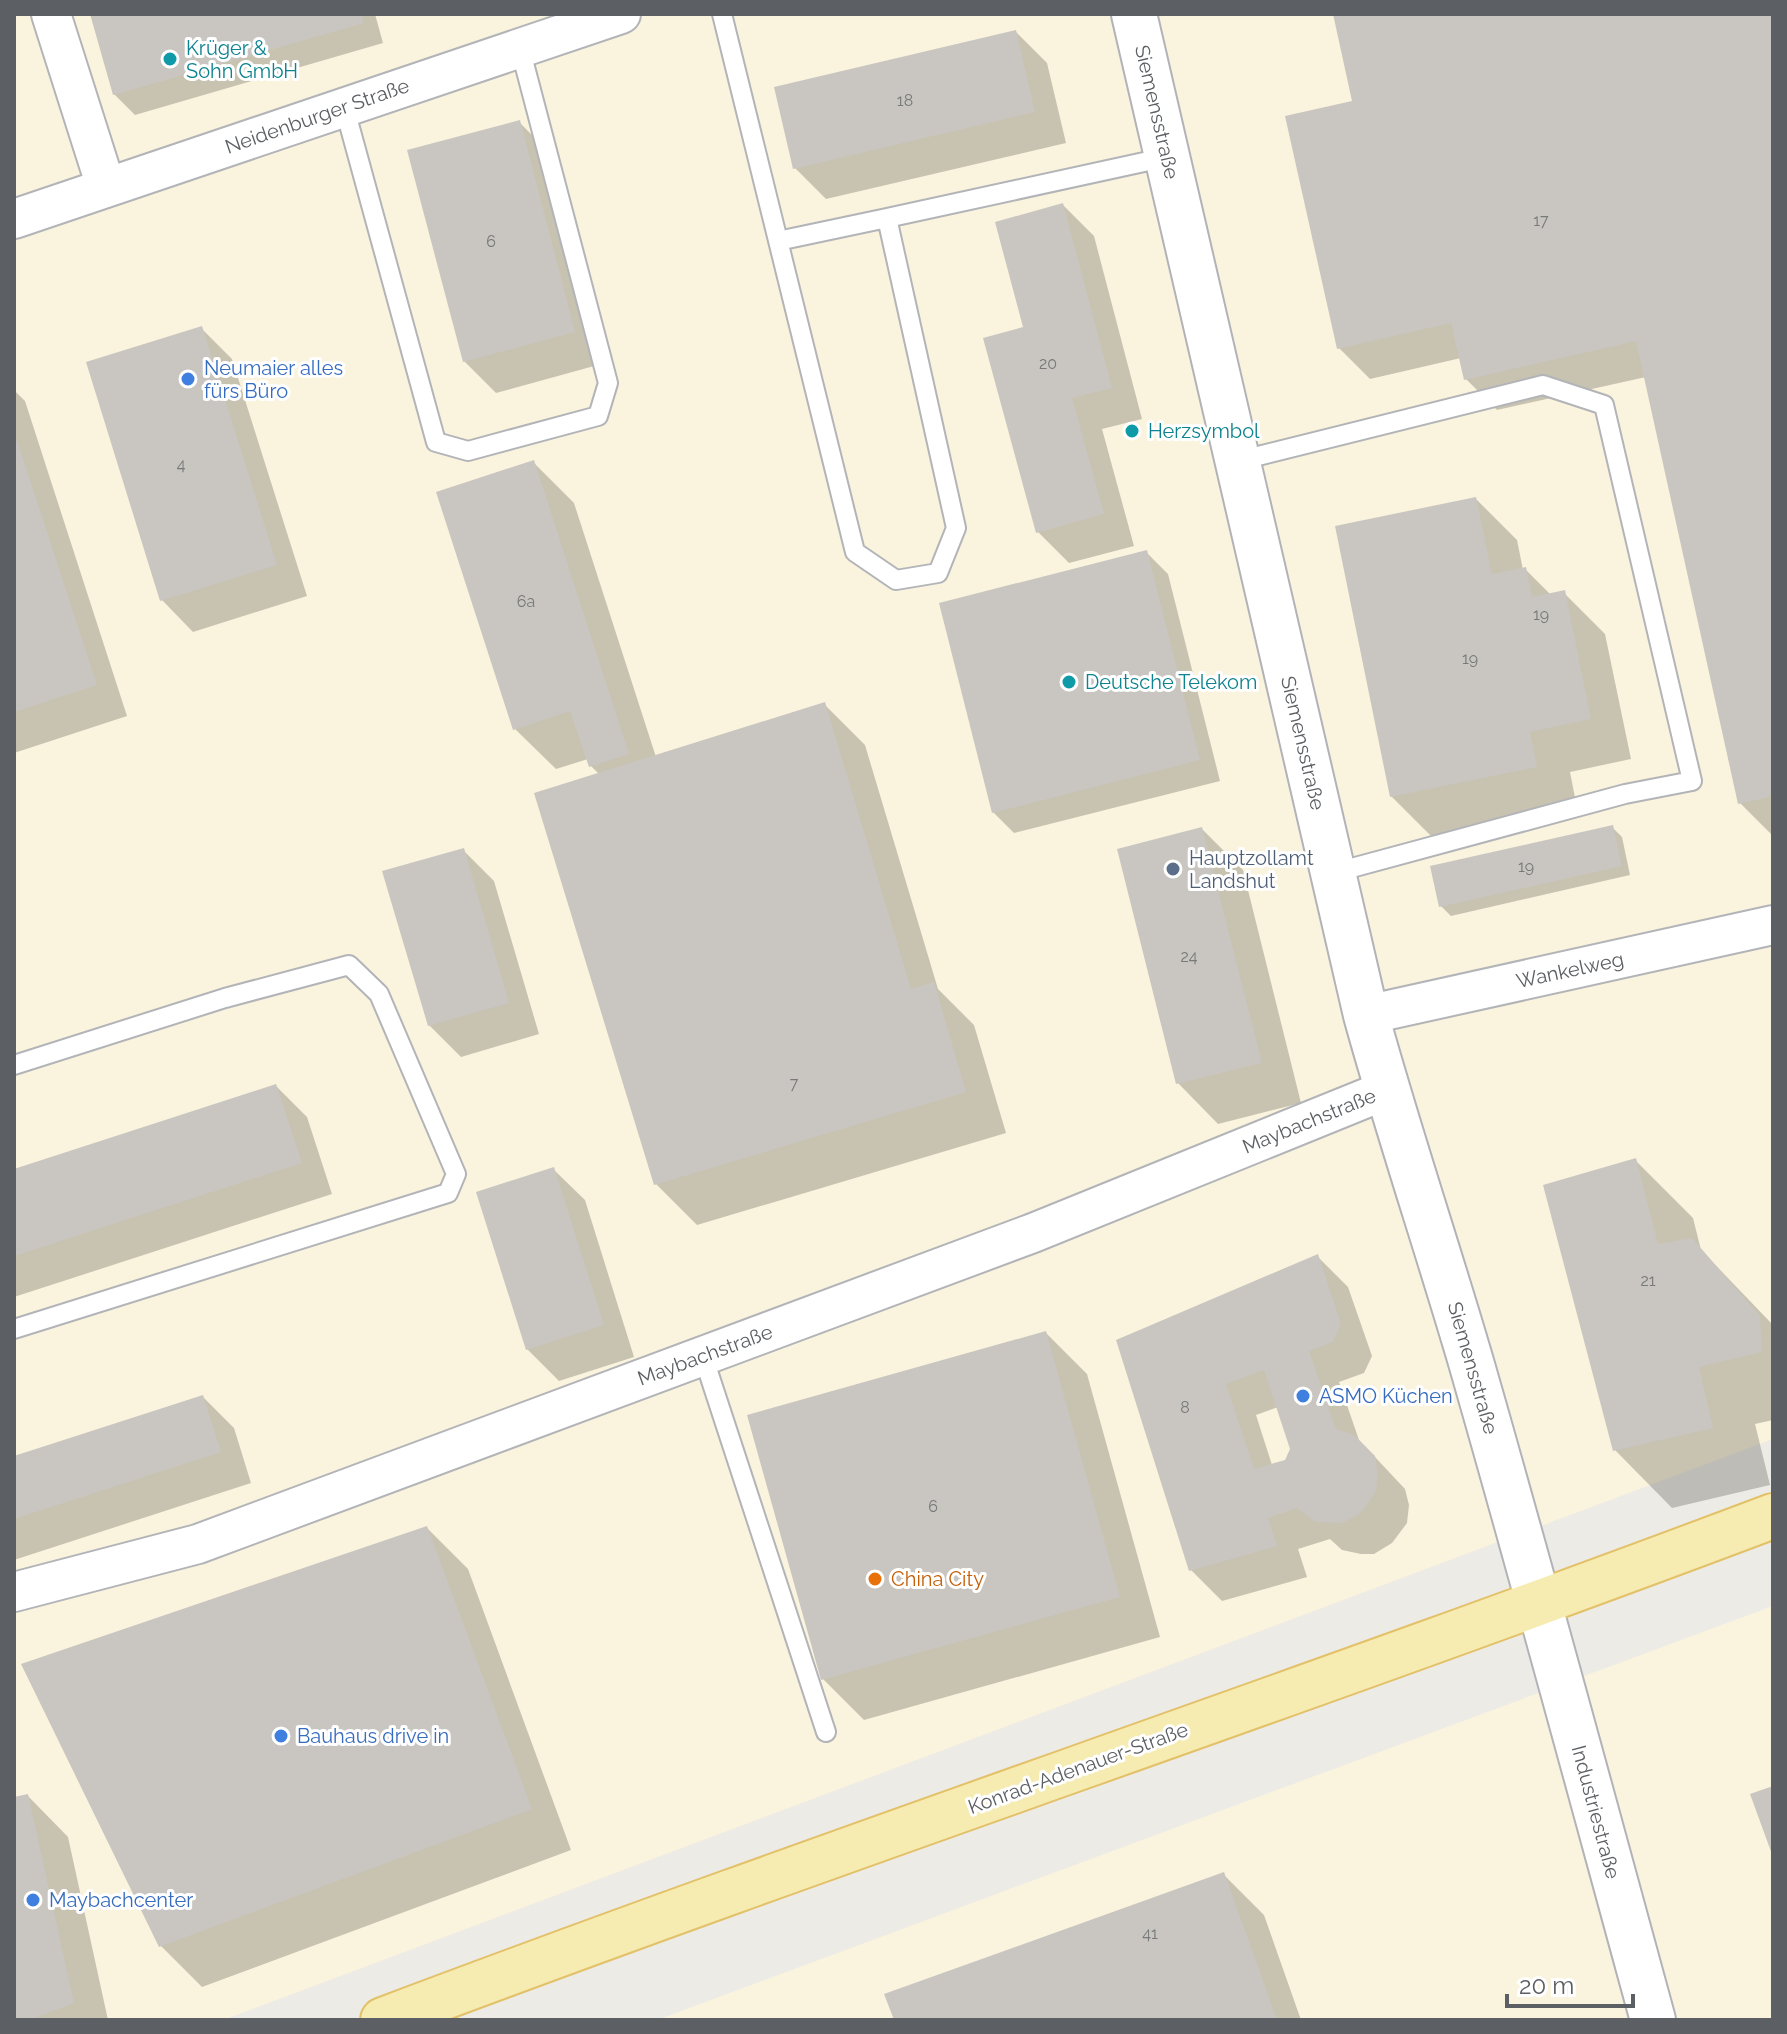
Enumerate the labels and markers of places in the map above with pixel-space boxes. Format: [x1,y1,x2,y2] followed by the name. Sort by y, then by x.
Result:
[186,36,298,83] place label: Krüger & Sohn GmbH
[161,50,179,68] marker: Krüger & Sohn GmbH
[204,356,343,403] place label: Neumaier alles fürs Büro
[179,370,197,388] marker: Neumaier alles fürs Büro
[1148,419,1260,443] place label: Herzsymbol
[1123,422,1141,440] marker: Herzsymbol
[1085,670,1257,694] place label: Deutsche Telekom
[1060,673,1078,691] marker: Deutsche Telekom
[1189,846,1314,893] place label: Hauptzollamt Landshut
[1164,860,1182,878] marker: Hauptzollamt Landshut
[1319,1384,1453,1408] place label: ASMO Küchen
[1294,1387,1312,1405] marker: ASMO Küchen
[891,1567,984,1591] place label: China City
[866,1570,884,1588] marker: China City
[297,1724,449,1748] place label: Bauhaus drive in
[272,1727,290,1745] marker: Bauhaus drive in
[49,1888,193,1912] place label: Maybachcenter
[24,1891,42,1909] marker: Maybachcenter

